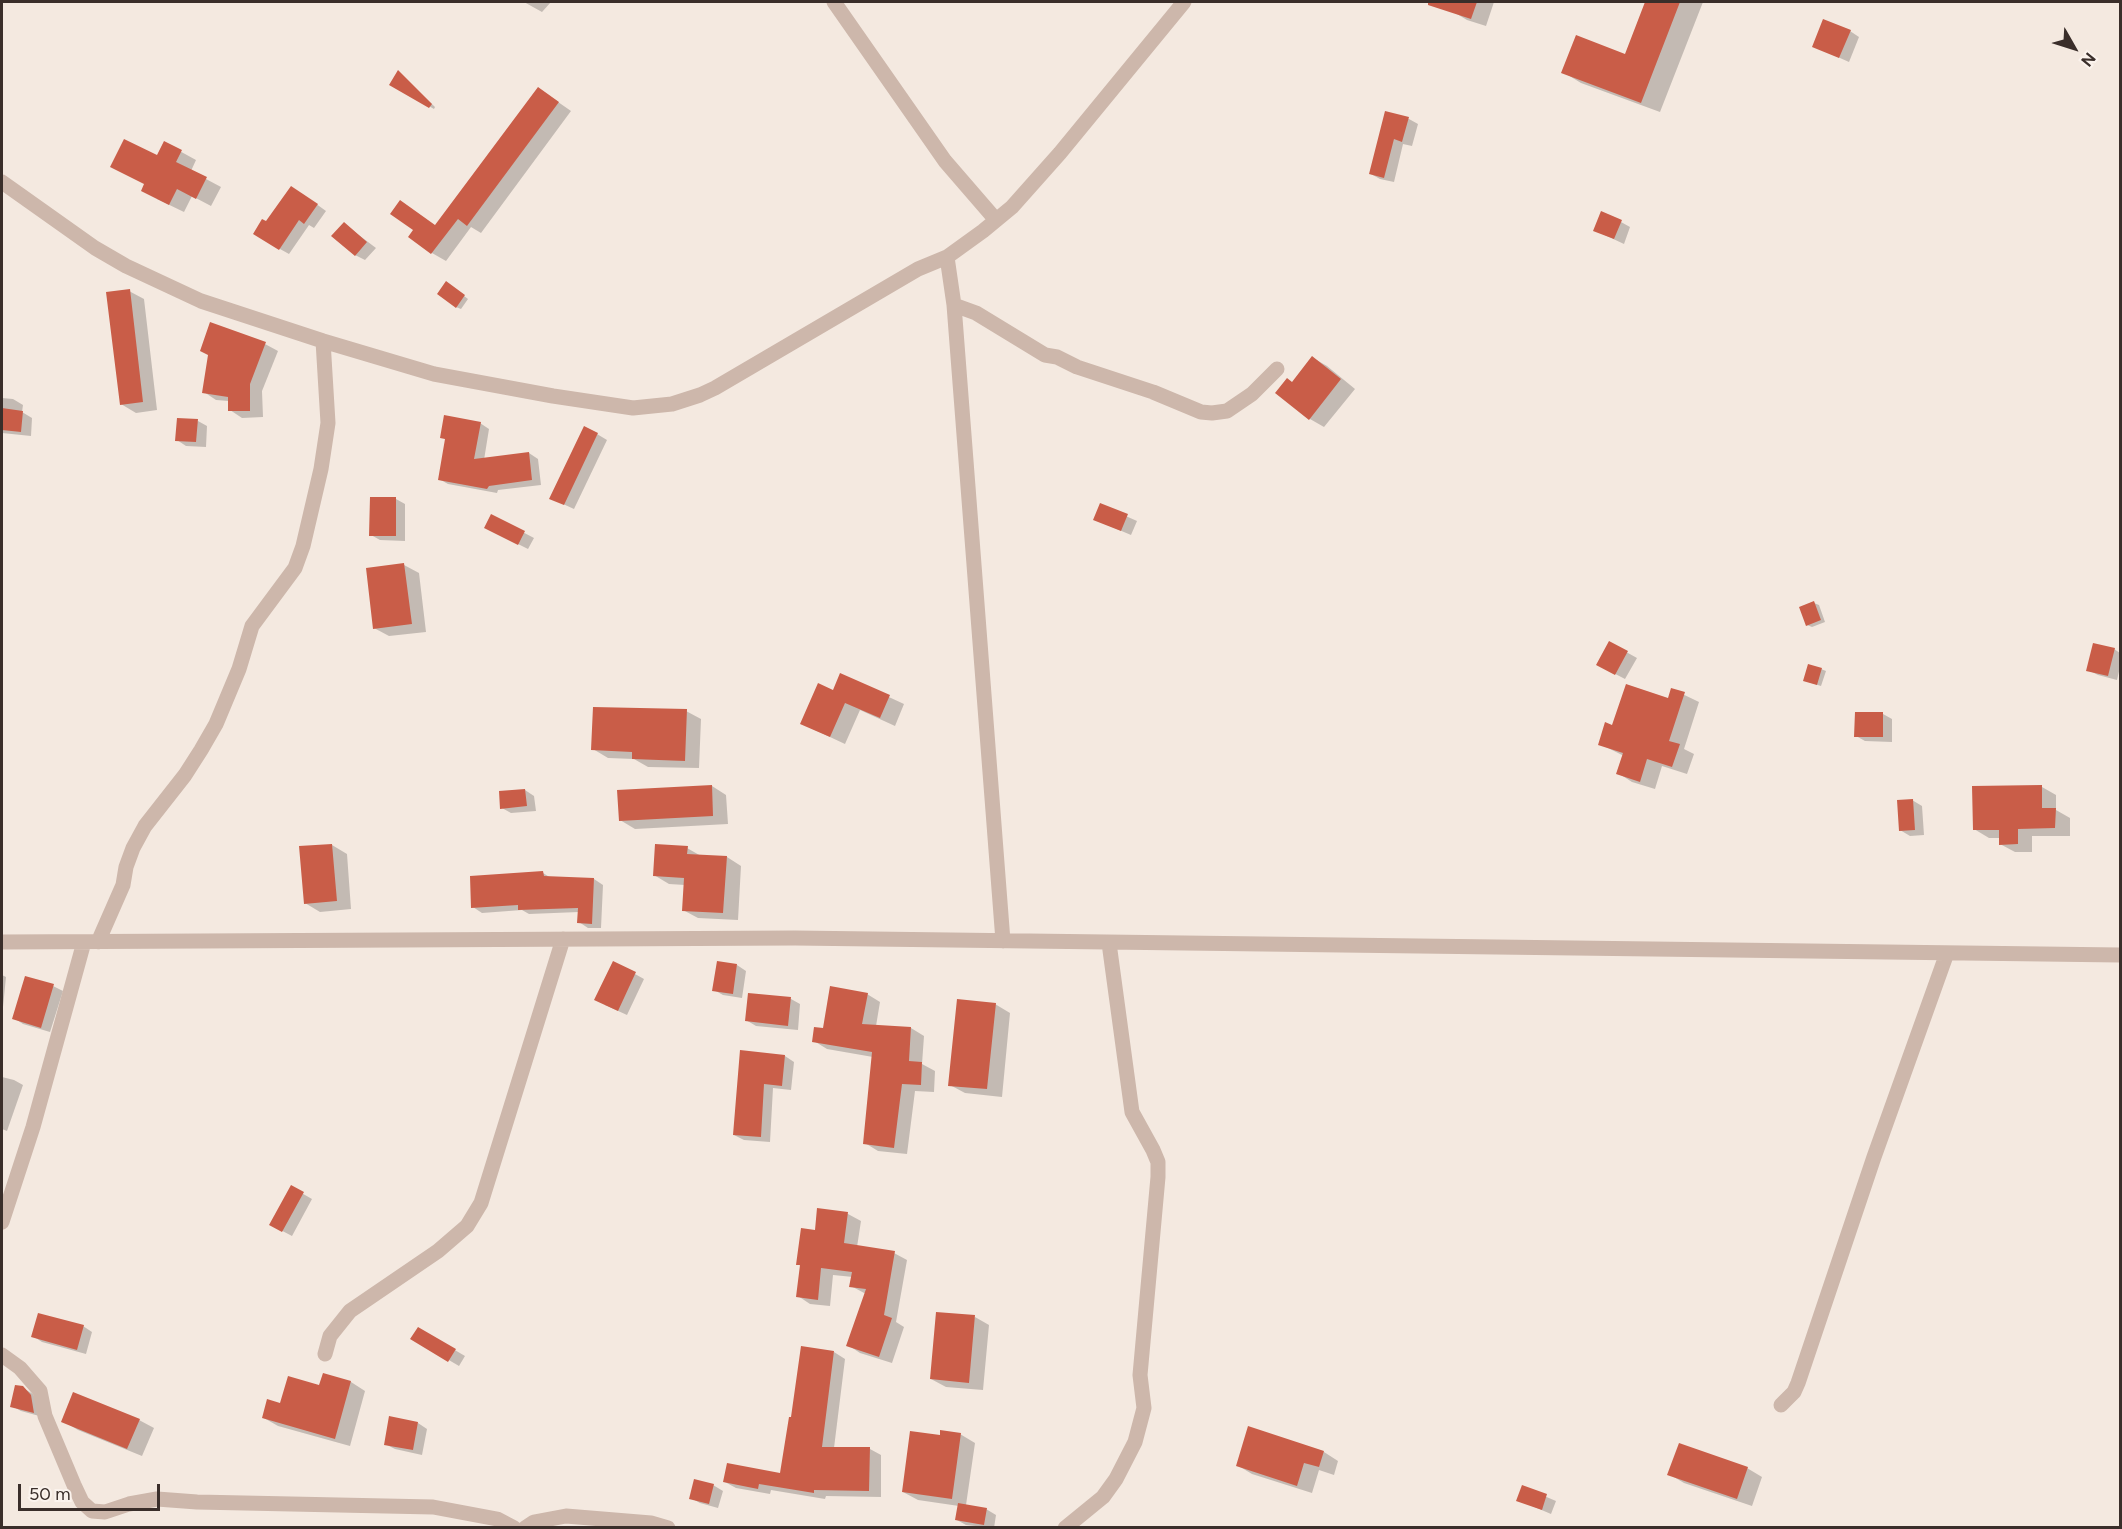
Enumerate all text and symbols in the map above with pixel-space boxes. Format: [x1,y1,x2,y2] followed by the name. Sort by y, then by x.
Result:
[2044,18,2104,78] north arrow
[2077,49,2100,70] text: N
[21,1472,164,1510] scale bar
[29,1483,71,1505] text: 50 m

